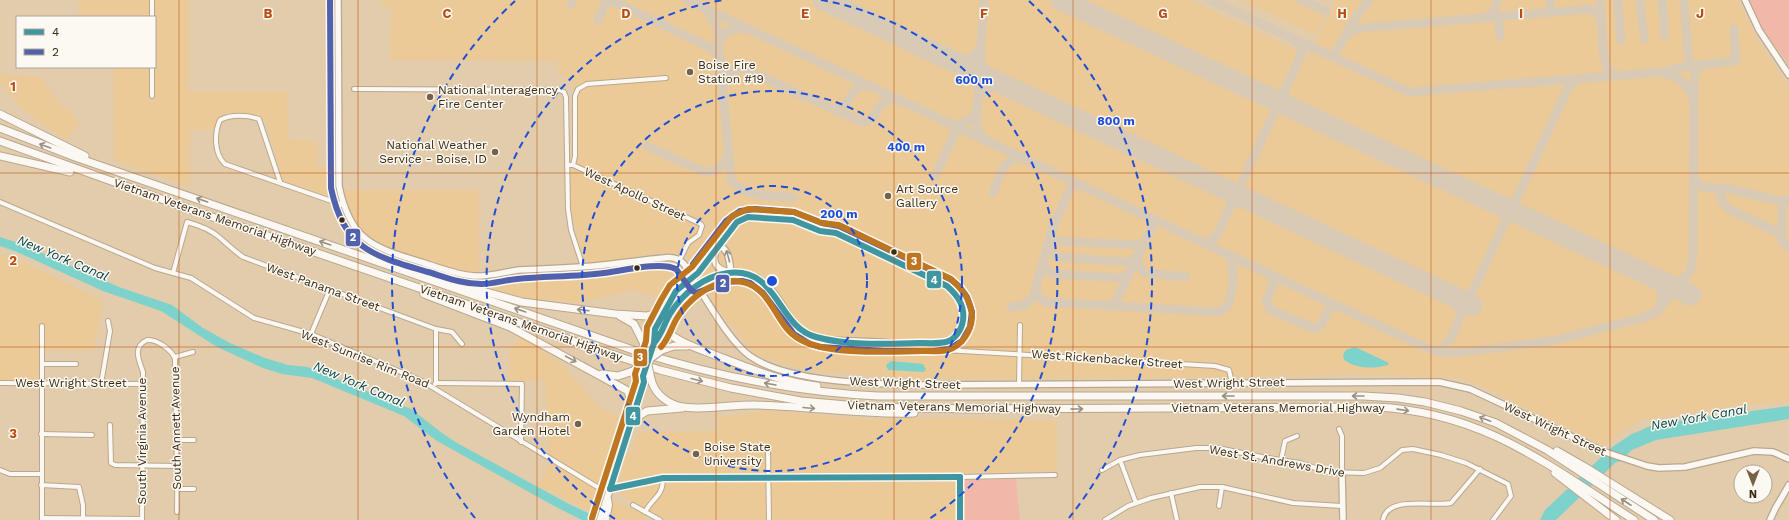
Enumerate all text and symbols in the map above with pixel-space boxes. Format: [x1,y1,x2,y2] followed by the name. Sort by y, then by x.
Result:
[264,6,273,21] text: B
[443,6,452,21] text: C
[621,6,631,21] text: D
[801,6,809,21] text: E
[980,6,988,21] text: F
[1158,6,1168,21] text: G
[1337,6,1347,21] text: H
[1519,6,1523,21] text: I
[1696,6,1704,21] text: J
[16,16,156,68] legend
[52,25,59,39] text: 4
[52,45,59,59] text: 2
[698,58,764,86] place label: Boise Fire Station #19
[685,67,695,77] marker: Boise Fire Station #19
[955,73,993,87] text: 600 m
[10,79,16,94] text: 1
[438,83,559,111] place label: National Interagency Fire Center
[425,92,435,102] marker: National Interagency Fire Center
[1097,114,1135,128] text: 800 m
[379,138,487,166] place label: National Weather Service - Boise, ID
[887,140,925,154] text: 400 m
[39,142,52,149] one-way arrow
[490,147,500,157] marker: National Weather Service - Boise, ID
[582,164,688,224] street label: West Apollo Street
[112,176,319,259] street label: Vietnam Veterans Memorial Highway
[896,182,958,210] place label: Art Source Gallery
[883,191,893,201] marker: Art Source Gallery
[196,196,208,204] one-way arrow
[820,207,858,221] text: 200 m
[337,215,347,225] unlabelled marker
[345,228,361,247] line badge: 2
[350,231,357,244] text: 2
[15,232,111,284] water label: New York Canal
[318,239,331,246] one-way arrow
[889,247,899,257] unlabelled marker
[723,250,731,263] one-way arrow
[906,252,922,271] line badge: 3
[9,253,17,268] text: 2
[911,255,918,268] text: 3
[264,260,382,314] street label: West Panama Street
[632,263,642,273] unlabelled marker
[926,270,942,289] line badge: 4
[715,274,730,293] line badge: 2
[765,274,779,288] centre of rings
[930,274,938,287] text: 4
[720,277,727,290] text: 2
[418,282,625,365] street label: Vietnam Veterans Memorial Highway
[514,306,526,314] one-way arrow
[577,306,590,314] one-way arrow
[299,327,431,391] street label: West Sunrise Rim Road
[1031,347,1183,371] street label: West Rickenbacker Street
[633,348,648,367] line badge: 3
[637,351,644,364] text: 3
[565,355,577,363] one-way arrow
[311,358,407,410] water label: New York Canal
[168,366,184,490] street label: South Annett Avenue
[849,374,961,392] street label: West Wright Street
[1173,375,1285,391] street label: West Wright Street
[15,376,127,390] street label: West Wright Street
[691,377,704,384] one-way arrow
[135,378,149,504] street label: South Virginia Avenue
[764,380,777,388] one-way arrow
[1222,392,1235,400] one-way arrow
[1352,392,1365,400] one-way arrow
[847,398,1062,416] street label: Vietnam Veterans Memorial Highway
[1502,399,1608,459] street label: West Wright Street
[1171,401,1386,415] street label: Vietnam Veterans Memorial Highway
[1650,401,1748,433] water label: New York Canal
[802,405,815,412] one-way arrow
[1070,405,1083,413] one-way arrow
[625,406,641,426] line badge: 4
[1396,406,1409,414] one-way arrow
[492,410,570,438] place label: Wyndham Garden Hotel
[629,410,637,423] text: 4
[1480,414,1492,422] one-way arrow
[573,419,583,429] marker: Wyndham Garden Hotel
[9,426,17,441] text: 3
[704,440,771,468] place label: Boise State University
[1208,442,1346,480] street label: West St. Andrews Drive
[691,449,701,459] marker: Boise State University
[1733,464,1773,504] north arrow
[1749,487,1757,500] text: N
[1621,498,1632,506] one-way arrow

